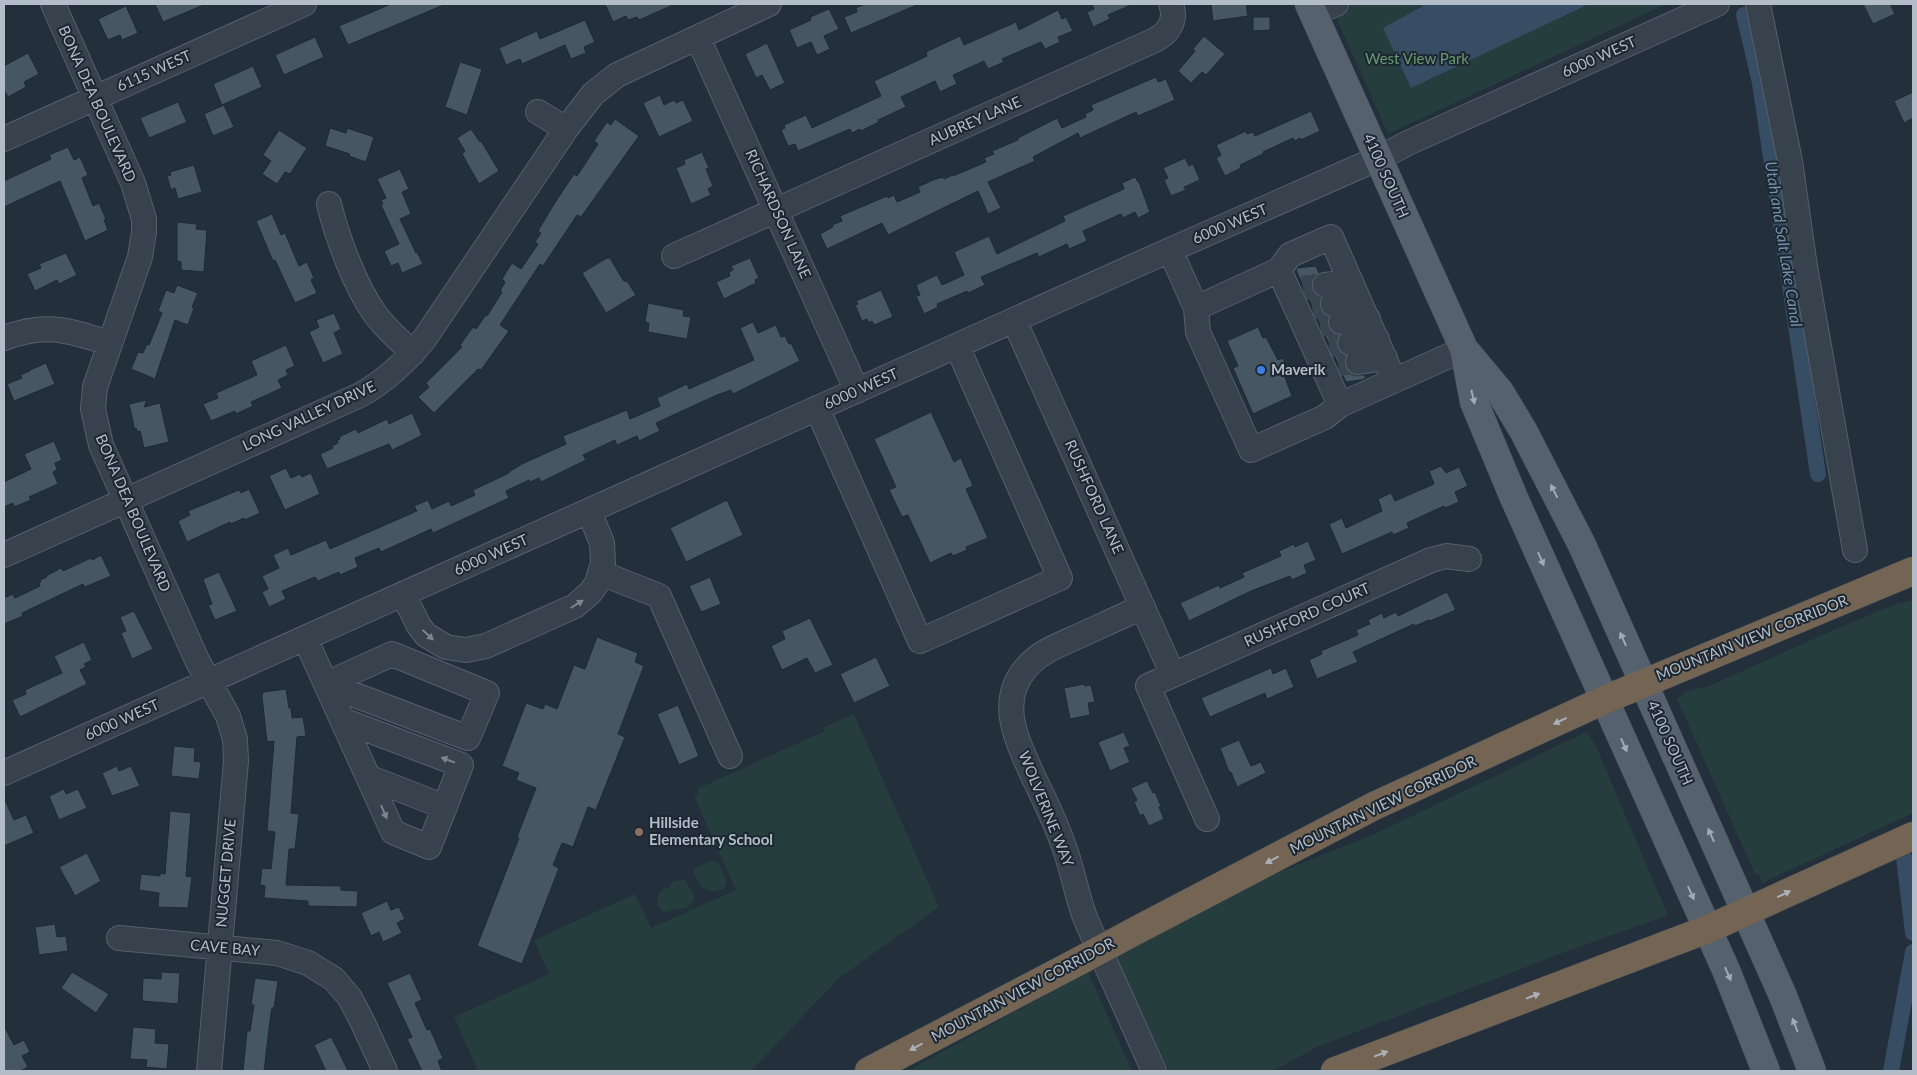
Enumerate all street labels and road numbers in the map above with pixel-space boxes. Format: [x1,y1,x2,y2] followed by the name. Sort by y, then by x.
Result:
[55,22,141,185] street label: BONA DEA BOULEVARD
[1559,32,1639,81] street label: 6000 WEST
[114,46,194,95] street label: 6115 WEST
[926,92,1024,148] street label: AUBREY LANE
[1360,131,1413,220] street label: 4100 SOUTH
[742,146,815,281] street label: RICHARDSON LANE
[1189,199,1270,247] street label: 6000 WEST
[821,364,901,413] street label: 6000 WEST
[239,376,378,454] street label: LONG VALLEY DRIVE
[92,431,175,594] street label: BONA DEA BOULEVARD
[1062,437,1128,556] street label: RUSHFORD LANE
[451,530,531,579] street label: 6000 WEST
[1241,578,1372,650] street label: RUSHFORD COURT
[1653,590,1851,684] street label: MOUNTAIN VIEW CORRIDOR
[82,695,162,744] street label: 6000 WEST
[1644,698,1697,787] street label: 4100 SOUTH
[1015,748,1079,870] street label: WOLVERINE WAY
[1286,751,1479,857] street label: MOUNTAIN VIEW CORRIDOR
[211,818,239,928] street label: NUGGET DRIVE
[928,933,1118,1045] street label: MOUNTAIN VIEW CORRIDOR
[189,935,261,959] street label: CAVE BAY

